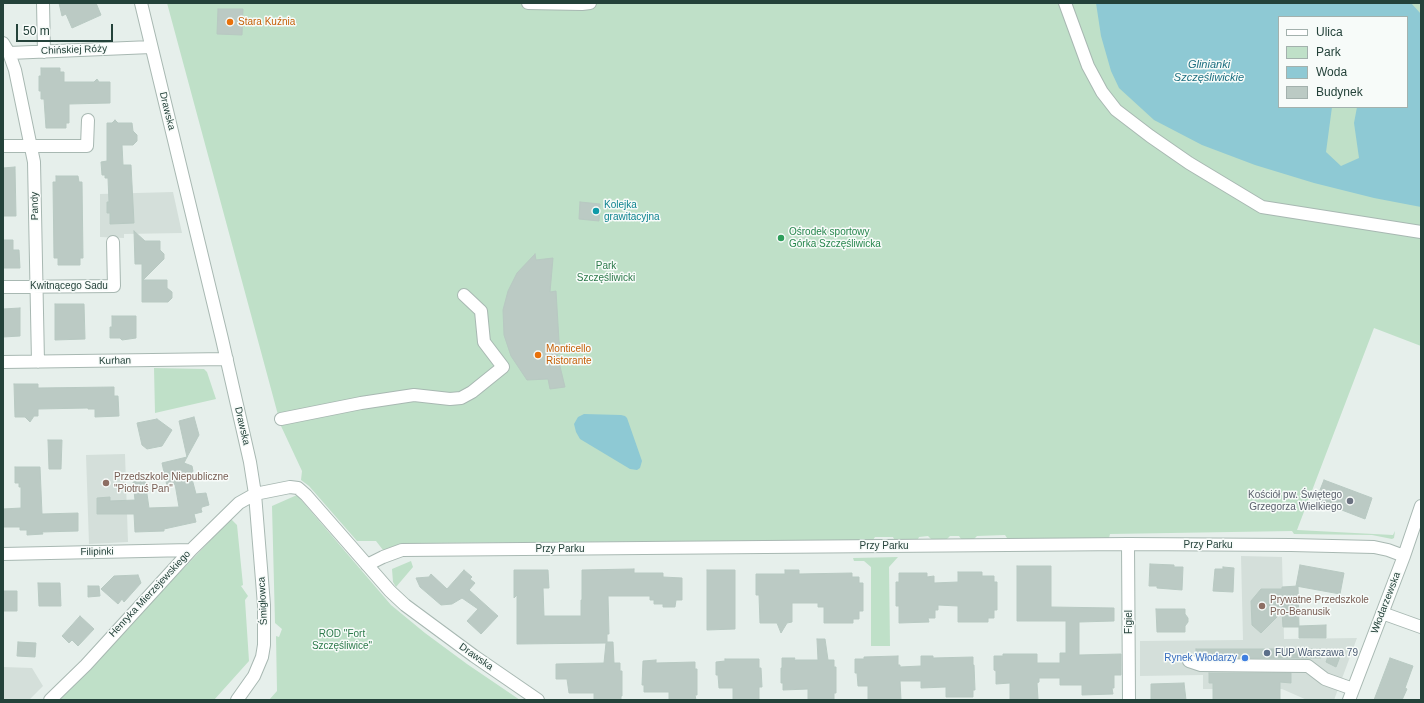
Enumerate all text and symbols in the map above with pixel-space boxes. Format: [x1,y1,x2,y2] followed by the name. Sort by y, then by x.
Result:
[18,16,115,42] scale bar
[238,16,295,28] place label: Stara Kuźnia
[1278,16,1408,108] legend
[225,17,235,27] marker: Stara Kuźnia
[23,24,50,38] text: 50 m
[1316,25,1343,39] text: Ulica
[41,43,107,57] street label: Chińskiej Róży
[1316,45,1341,59] text: Park
[1174,58,1244,84] water label: Glinianki Szczęśliwickie
[1316,65,1347,79] text: Woda
[1316,85,1363,99] text: Budynek
[156,91,178,131] street label: Drawska
[29,192,41,220] street label: Pandy
[604,199,660,222] place label: Kolejka grawitacyjna
[591,206,601,216] marker: Kolejka grawitacyjna
[789,226,881,250] place label: Ośrodek sportowy Górka Szczęśliwicka
[776,233,786,243] marker: Ośrodek sportowy Górka Szczęśliwicka
[577,260,635,284] park label: Park Szczęśliwicki
[30,280,108,292] street label: Kwitnącego Sadu
[546,343,592,366] place label: Monticello Ristorante
[533,350,543,360] marker: Monticello Ristorante
[99,355,131,367] street label: Kurhan
[232,406,252,446] street label: Drawska
[114,471,229,494] place label: Przedszkole Niepubliczne "Piotruś Pan"
[101,478,111,488] marker: Przedszkole Niepubliczne "Piotruś Pan"
[1248,489,1342,512] place label: Kościół pw. Świętego Grzegorza Wielkiego
[1345,496,1355,506] marker: Kościół pw. Świętego Grzegorza Wielkiego
[1184,539,1232,551] street label: Przy Parku
[860,540,908,552] street label: Przy Parku
[536,543,584,555] street label: Przy Parku
[80,546,114,558] street label: Filipinki
[107,548,193,640] street label: Henryka Mierzejewskiego
[1369,570,1403,636] street label: Włodarzewska
[256,577,270,625] street label: Śmigłowca
[1270,594,1369,618] place label: Prywatne Przedszkole Pro-Beanusik
[1257,601,1267,611] marker: Prywatne Przedszkole Pro-Beanusik
[1123,610,1135,634] street label: Figiel
[312,628,372,652] park label: ROD "Fort Szczęśliwice"
[457,641,495,673] street label: Drawska
[1275,647,1358,659] place label: FUP Warszawa 79
[1262,648,1272,658] marker: FUP Warszawa 79
[1164,652,1237,664] place label: Rynek Włodarzy
[1240,653,1250,663] marker: Rynek Włodarzy

